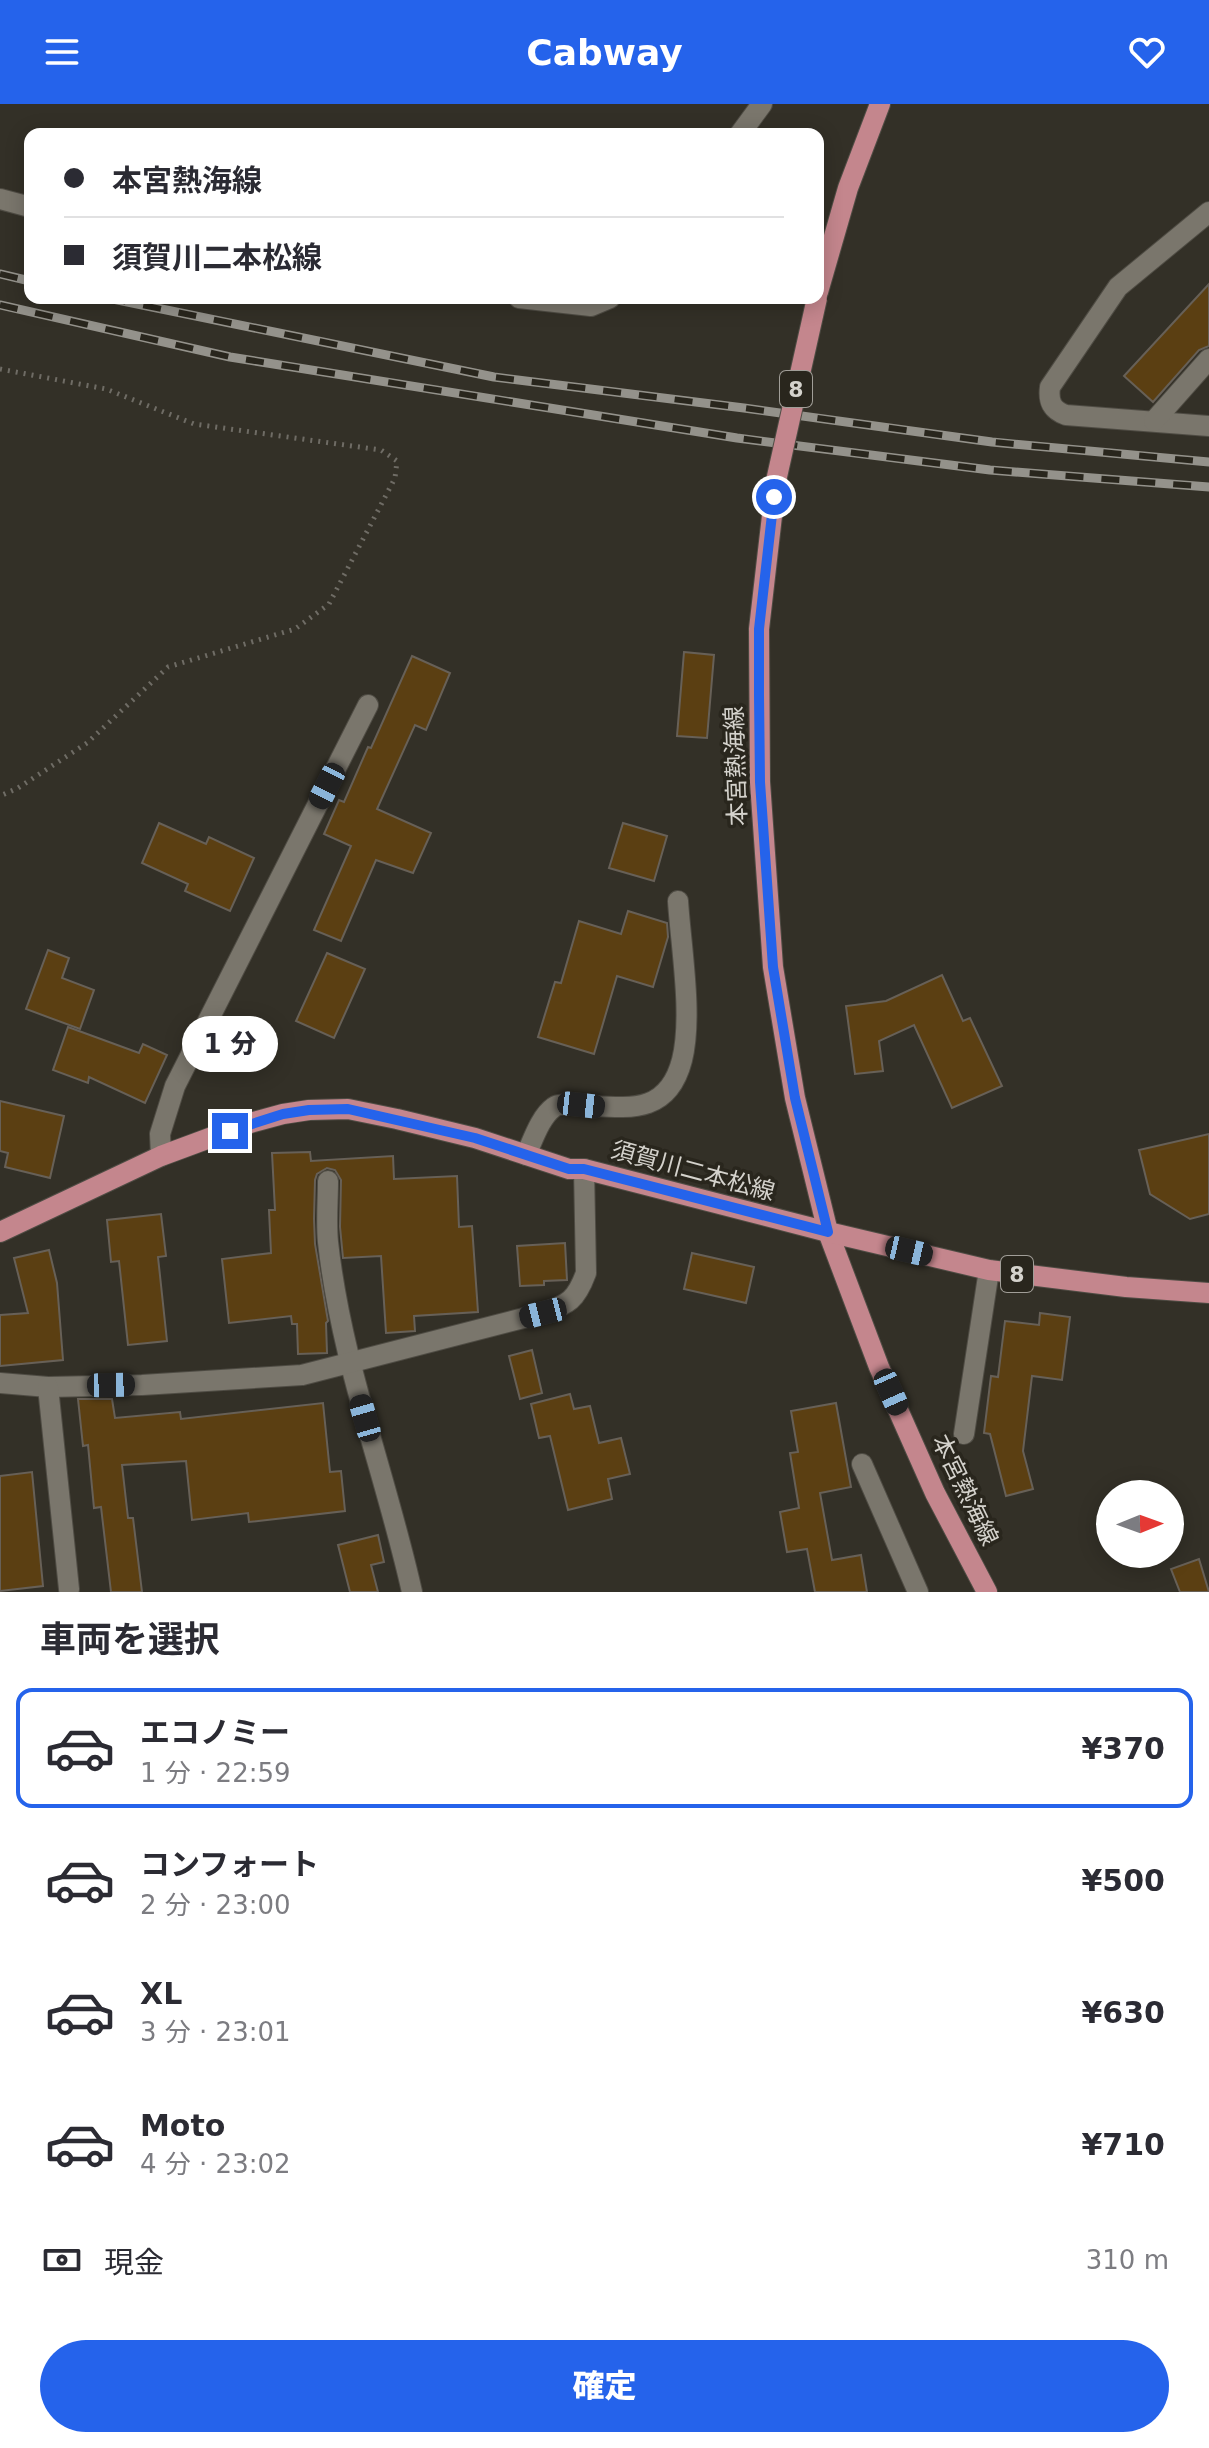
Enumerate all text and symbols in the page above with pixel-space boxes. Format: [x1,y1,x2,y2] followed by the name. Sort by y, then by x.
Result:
[40,30,84,74] icon: menu
[1125,30,1169,74] icon: heart
[526,32,683,73] text: Cabway
[112,163,262,198] text: 本宮熱海線
[112,240,322,275] text: 須賀川二本松線
[780,371,812,407] road number: 8
[756,479,792,515] route start
[720,706,752,826] street label: 本宮熱海線
[305,759,349,813] car
[182,1015,278,1071] callout: 1 分
[203,1029,257,1059] text: 1 分
[556,1091,606,1119] car
[212,1113,248,1149] route end
[608,1136,778,1206] street label: 須賀川二本松線
[883,1234,935,1268] car
[1001,1256,1033,1292] road number: 8
[517,1296,569,1330] car
[870,1365,912,1419] car
[87,1373,135,1397] car
[347,1392,383,1444] car
[926,1430,1004,1550] street label: 本宮熱海線
[1096,1480,1184,1568] north arrow
[1096,1480,1184,1568] map controls
[40,1619,220,1660] text: 車両を選択
[44,1712,116,1784] icon: car
[140,1715,290,1750] text: エコノミー
[1082,1731,1165,1766] text: ¥370
[140,1758,291,1788] text: 1 分 · 22:59
[44,1844,116,1916] icon: car
[140,1847,319,1882] text: コンフォート
[1082,1863,1165,1898] text: ¥500
[140,1890,291,1920] text: 2 分 · 23:00
[44,1976,116,2048] icon: car
[140,1976,182,2011] text: XL
[1082,1995,1165,2030] text: ¥630
[140,2017,291,2047] text: 3 分 · 23:01
[44,2108,116,2180] icon: car
[140,2108,225,2143] text: Moto
[1082,2127,1165,2162] text: ¥710
[140,2149,291,2179] text: 4 分 · 23:02
[40,2238,84,2282] icon: cash
[104,2245,164,2280] text: 現金
[1086,2245,1169,2275] text: 310 m
[40,2340,1169,2432] button: 確定

